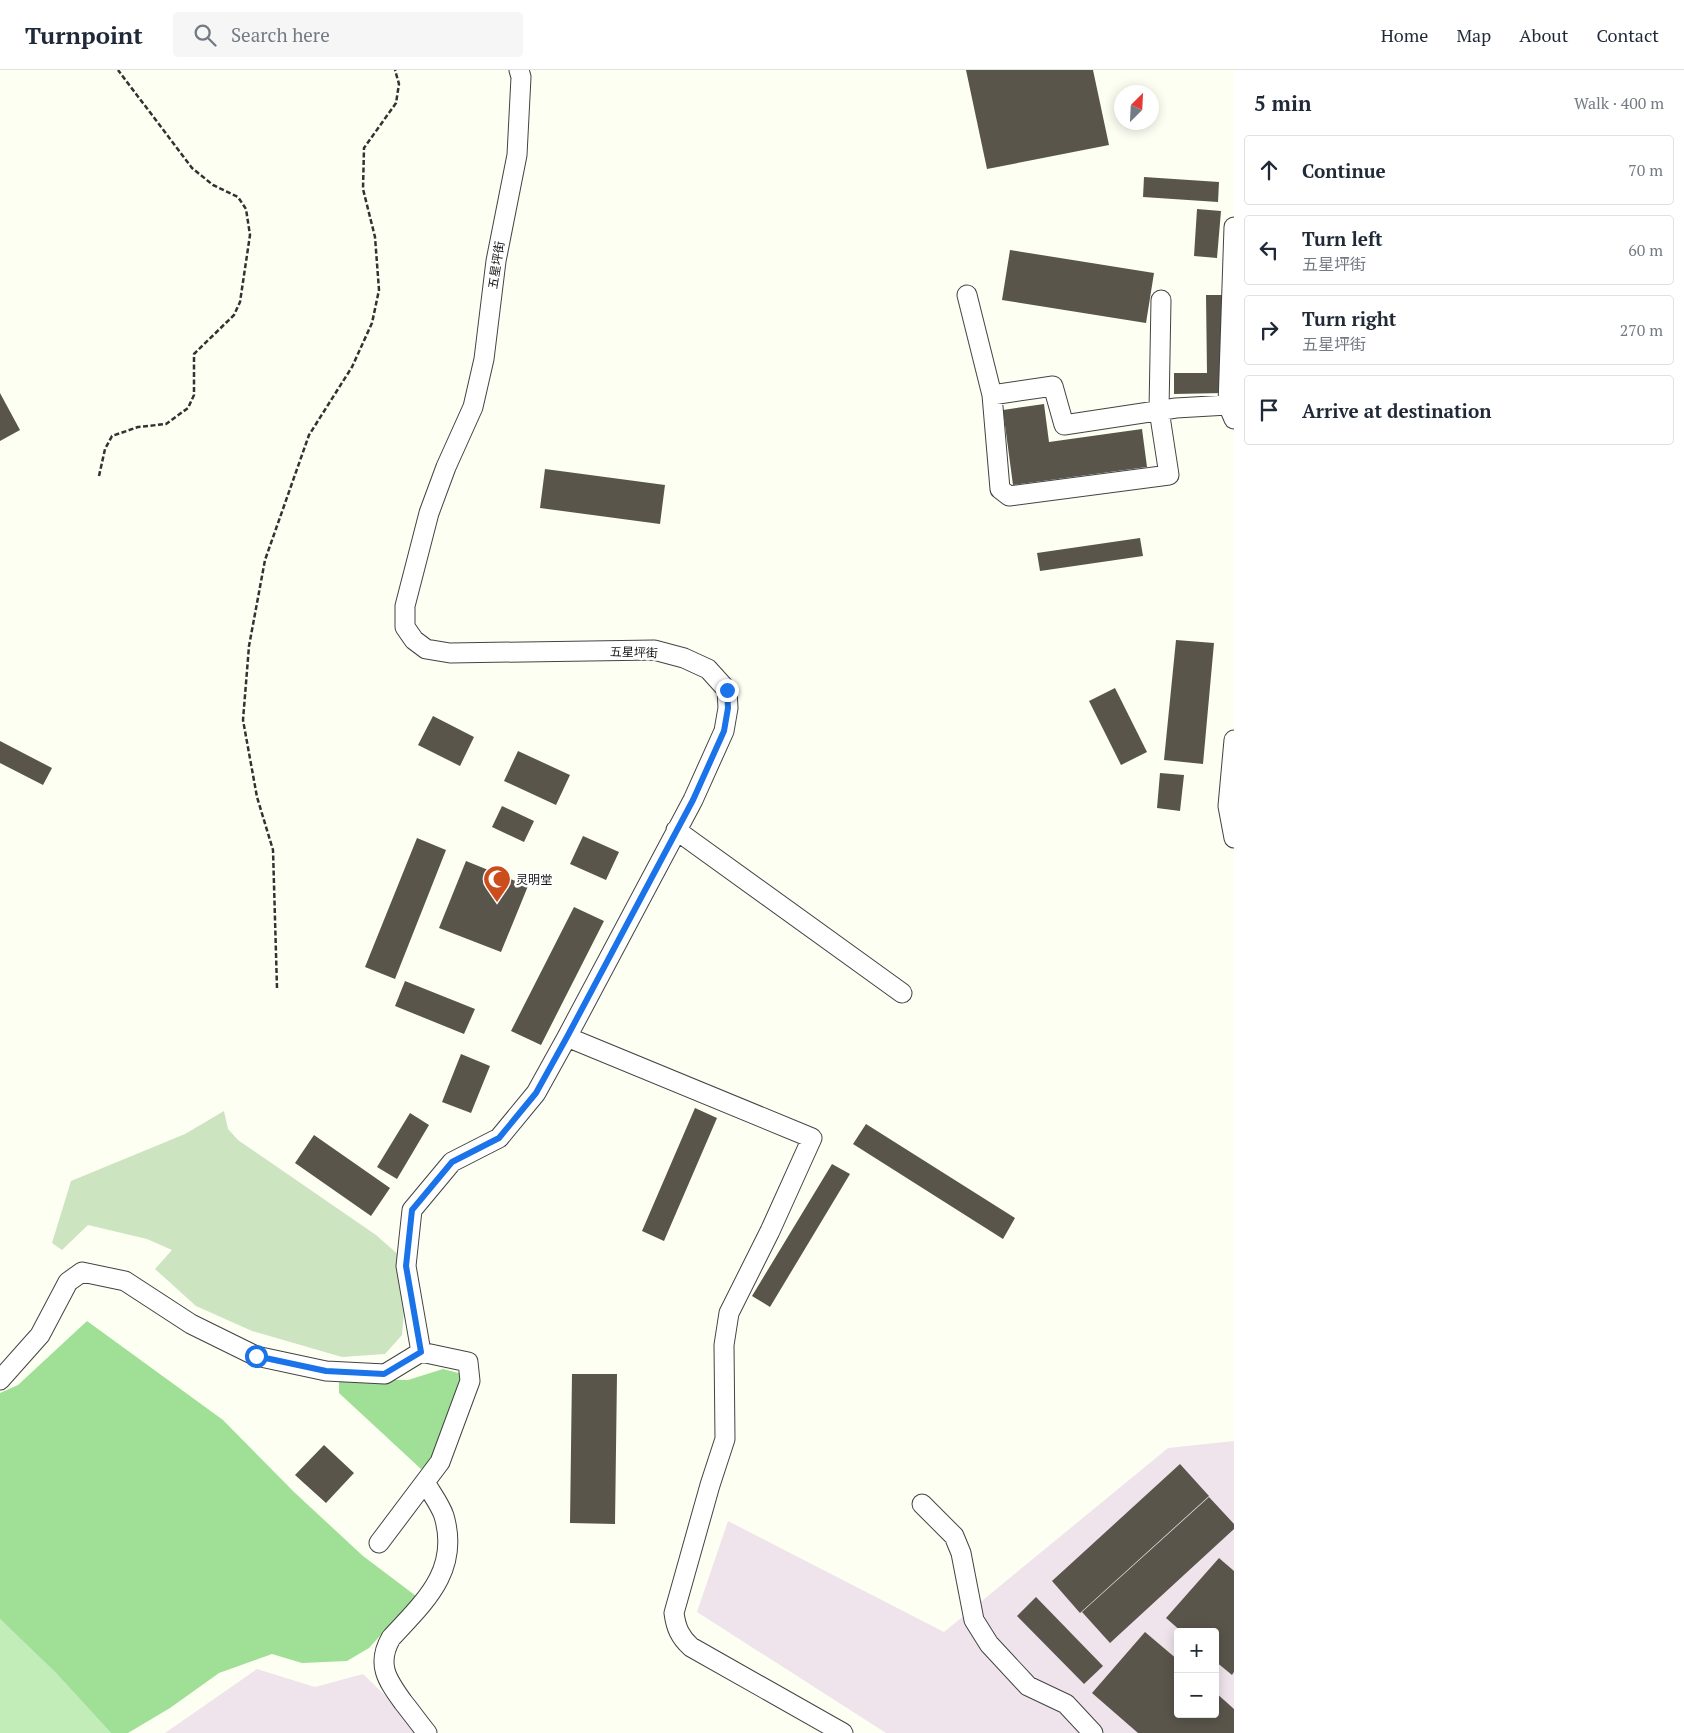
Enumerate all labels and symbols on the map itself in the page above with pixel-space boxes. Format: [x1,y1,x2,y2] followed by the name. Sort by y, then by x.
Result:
[1114,85,1159,130] north arrow
[485,240,507,290] street label: 五星坪街
[610,644,658,660] street label: 五星坪街
[716,679,739,702] route end
[482,864,512,903] mosque icon: 灵明堂
[516,872,552,887] place label: 灵明堂
[245,1345,268,1368] route start

